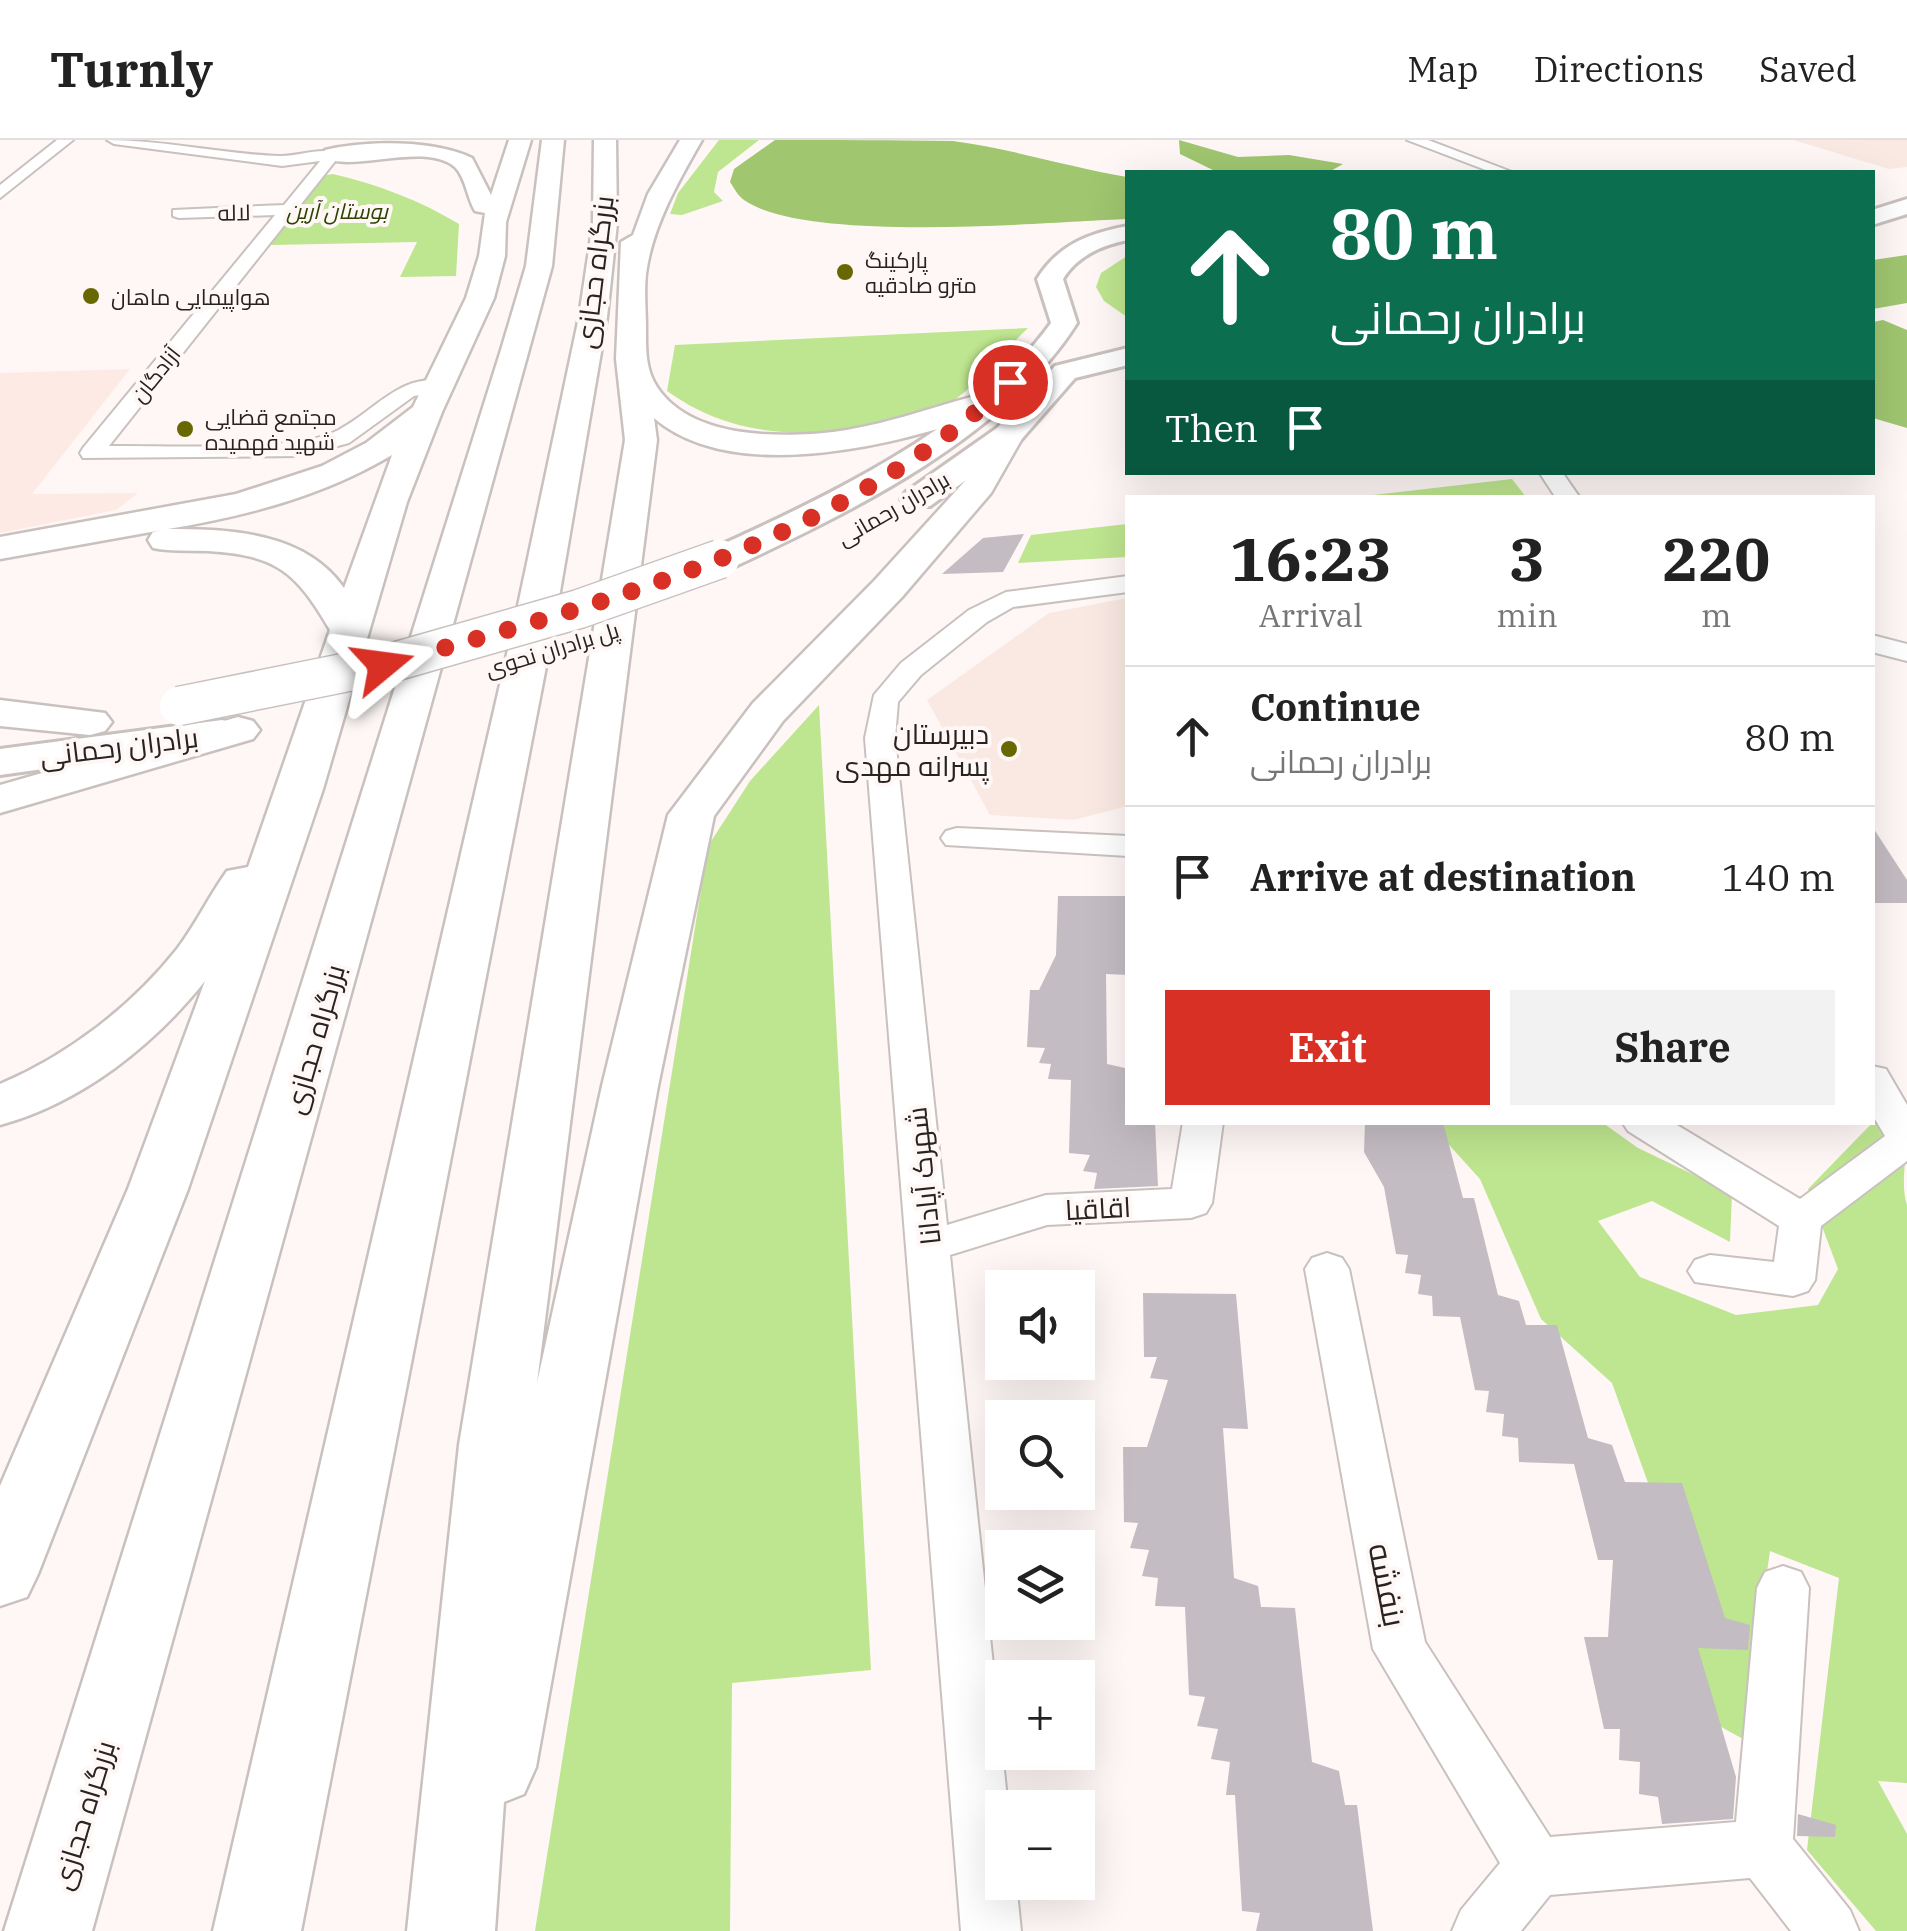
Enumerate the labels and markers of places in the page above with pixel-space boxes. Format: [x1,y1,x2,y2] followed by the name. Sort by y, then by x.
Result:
[865,245,977,299] place label: پارکینگ مترو صادقیه
[834,261,856,283] marker: پارکینگ مترو صادقیه
[111,282,271,312] place label: هواپیمایی ماهان
[80,285,102,307] marker: هواپیمایی ماهان
[968,340,1053,425] pin
[205,402,337,456] place label: مجتمع قضایی شهید فهمیده
[174,418,196,440] marker: مجتمع قضایی شهید فهمیده
[835,715,990,785] place label: دبیرستان پسرانه مهدی
[998,738,1020,760] marker: دبیرستان پسرانه مهدی

